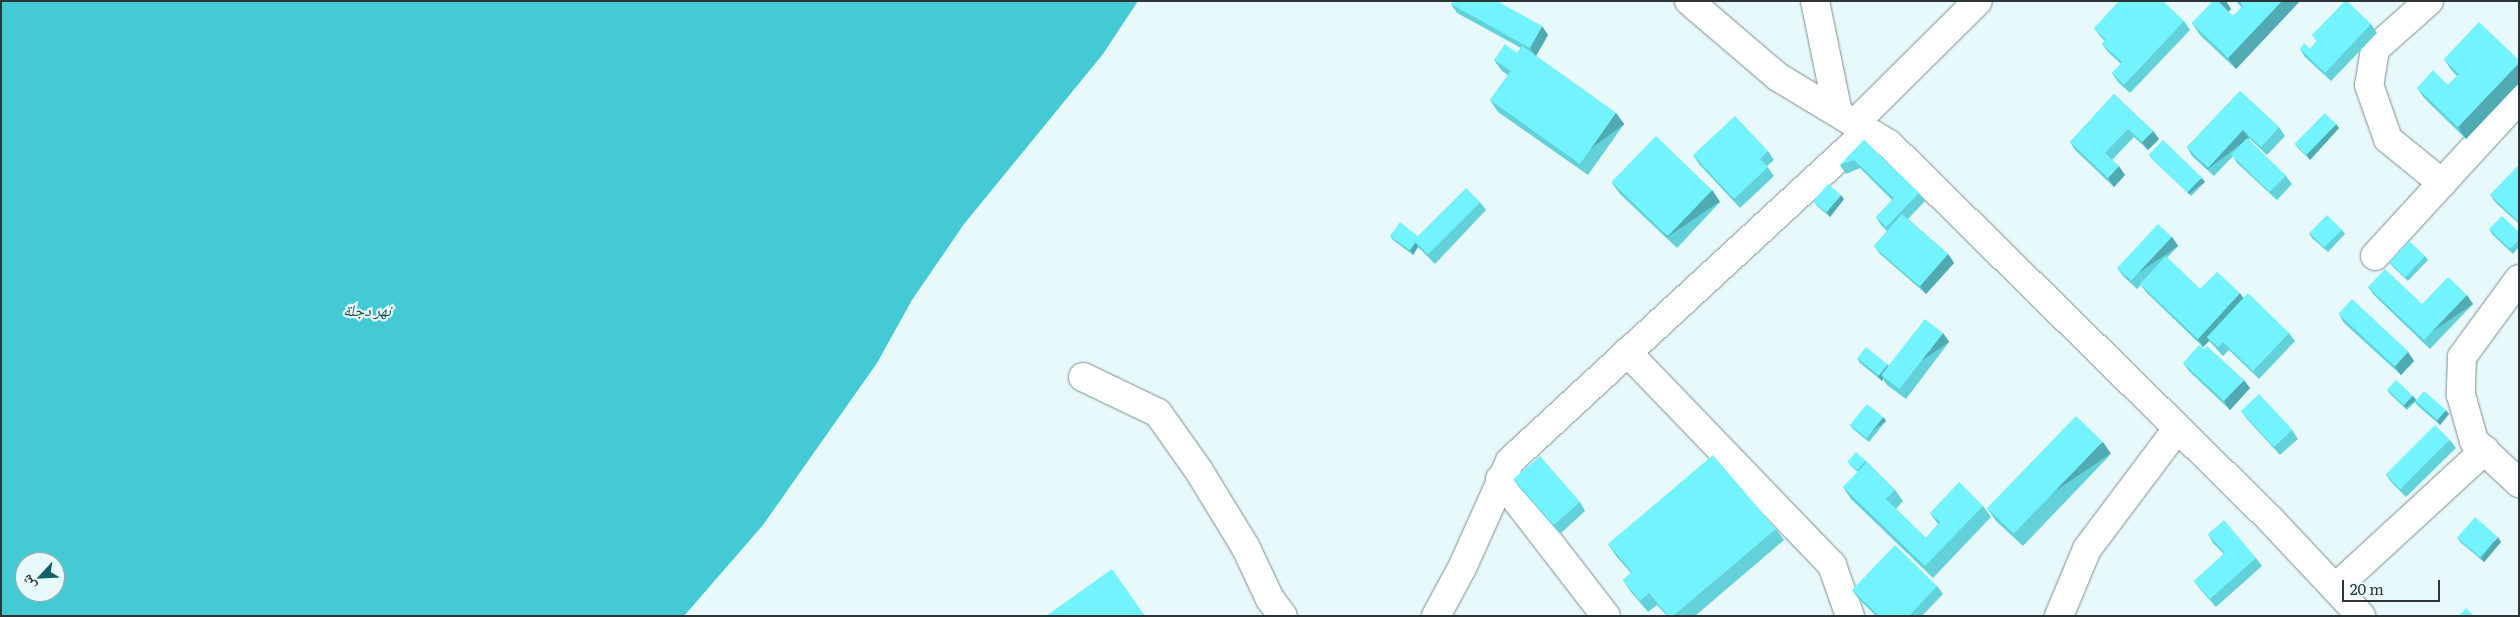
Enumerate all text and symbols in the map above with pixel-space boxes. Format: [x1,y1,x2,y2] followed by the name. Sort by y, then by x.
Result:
[343,299,391,319] water label: نهر دجلة
[15,552,65,602] north arrow
[2345,570,2442,602] scale bar
[15,572,40,594] text: ش
[2350,577,2384,600] text: 20 m

